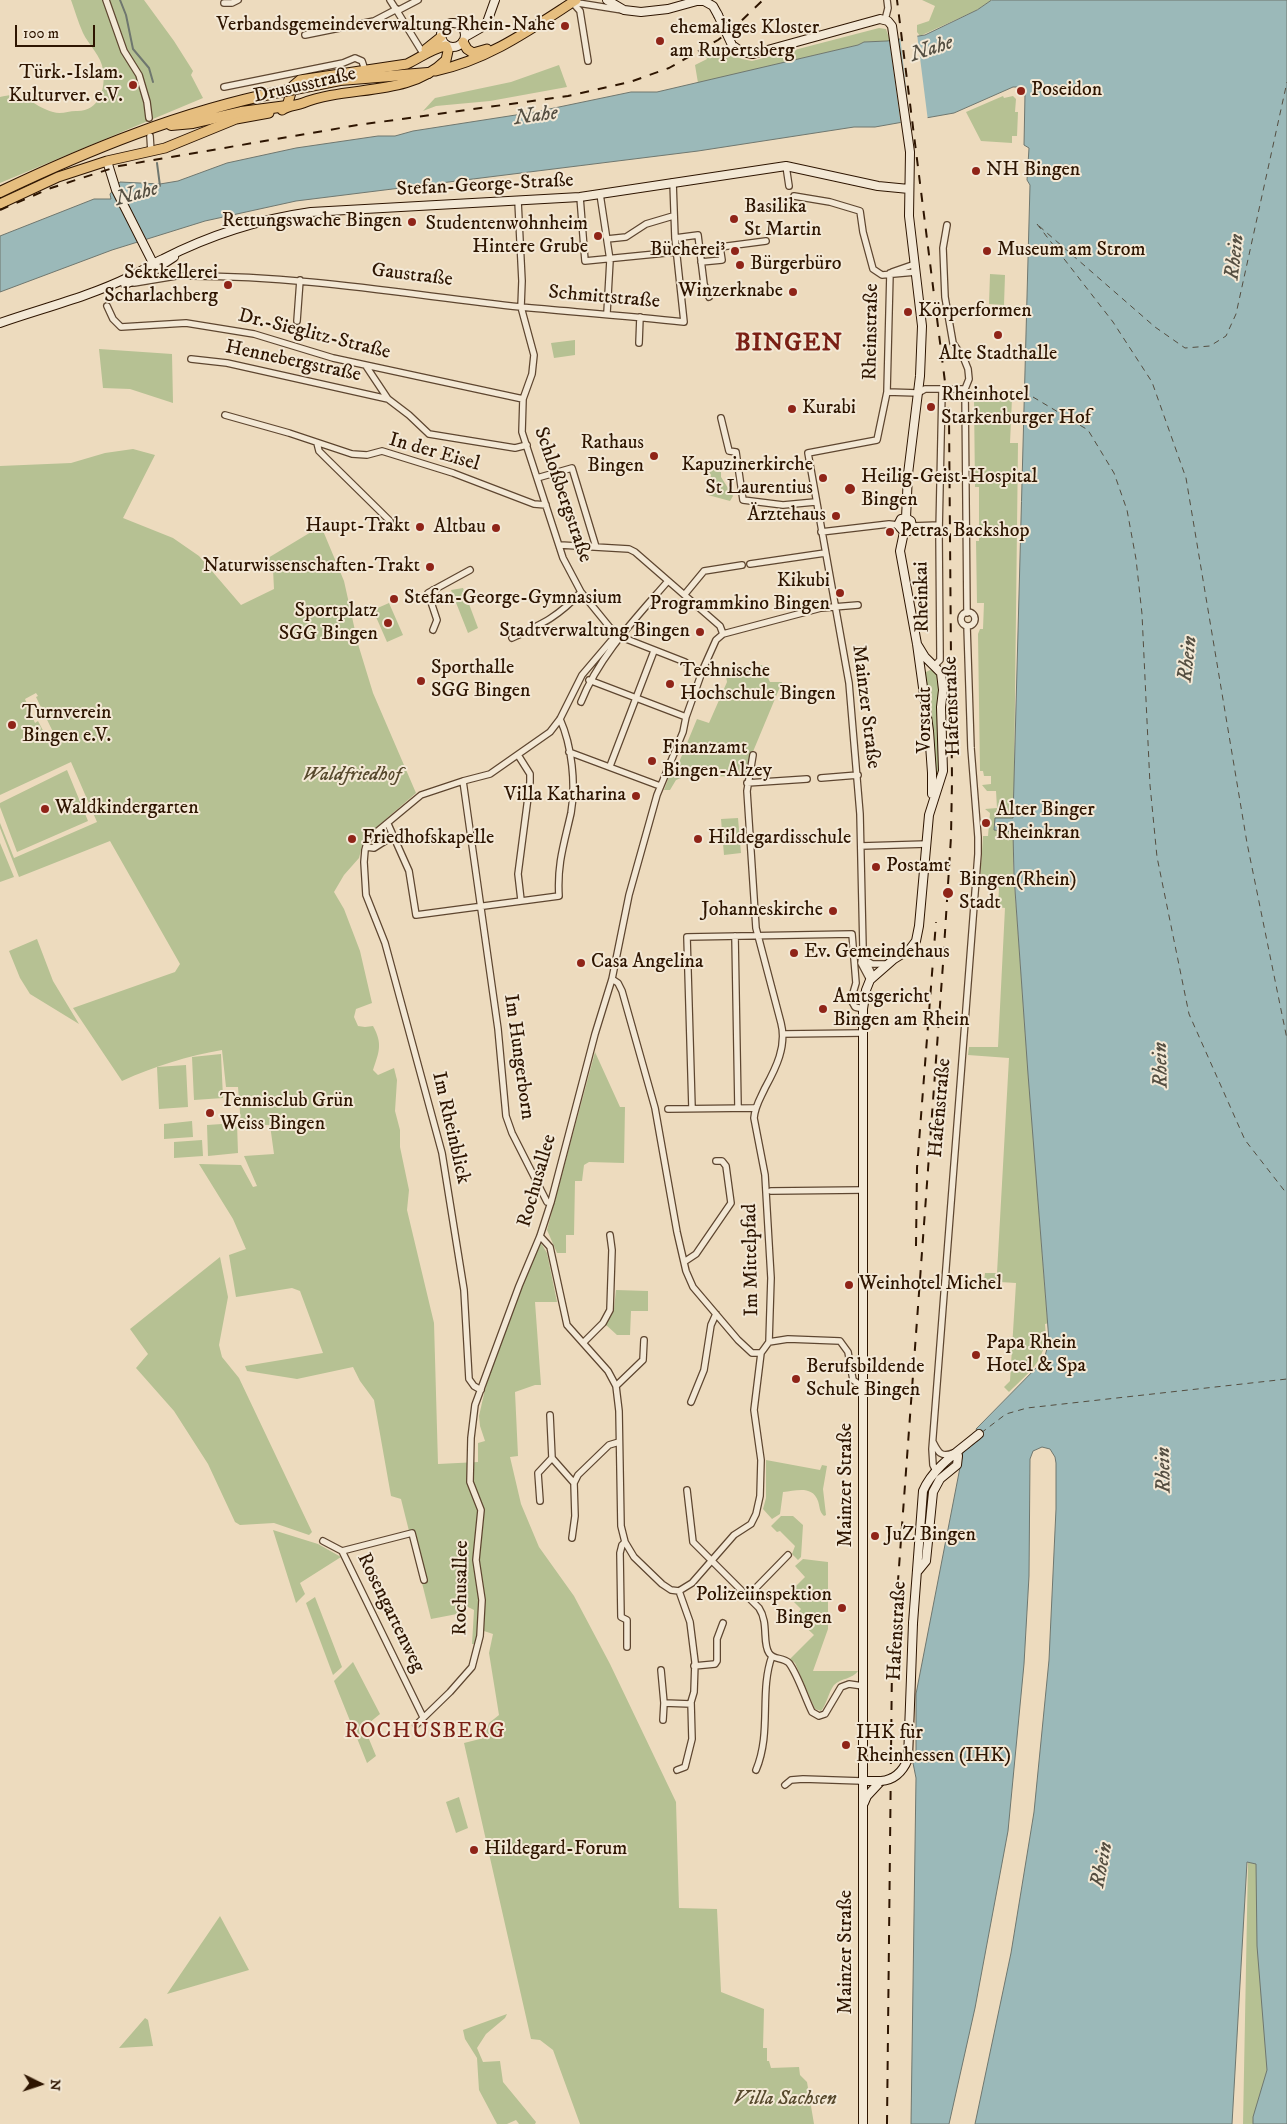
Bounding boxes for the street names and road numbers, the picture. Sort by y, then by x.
street label: Drususstraße [251,63,359,109]
street label: Stefan-George-Straße [396,169,574,203]
street label: Gaustraße [370,259,454,293]
street label: Schmittstraße [547,281,661,315]
street label: Rheinstraße [859,283,885,381]
street label: Dr.-Sieglitz-Straße [235,304,393,366]
street label: Hennebergstraße [223,336,363,388]
street label: Schloßbergstraße [528,424,596,566]
street label: In der Eisel [386,429,482,477]
street label: Rheinkai [910,561,936,633]
street label: Mainzer Straße [846,644,884,770]
street label: Hafenstraße [939,656,967,756]
street label: Vorstadt [914,687,938,753]
street label: Im Hungerborn [497,993,539,1121]
street label: Hafenstraße [925,1057,957,1159]
street label: Im Rheinblick [425,1070,475,1186]
street label: Rochusallee [513,1132,563,1230]
street label: Im Mittelpfad [739,1203,765,1317]
street label: Mainzer Straße [835,1423,859,1547]
street label: Rochusallee [449,1540,475,1636]
street label: Rosengartenweg [351,1549,429,1677]
street label: Hafenstraße [883,1581,913,1681]
street label: Mainzer Straße [835,1890,859,2014]

